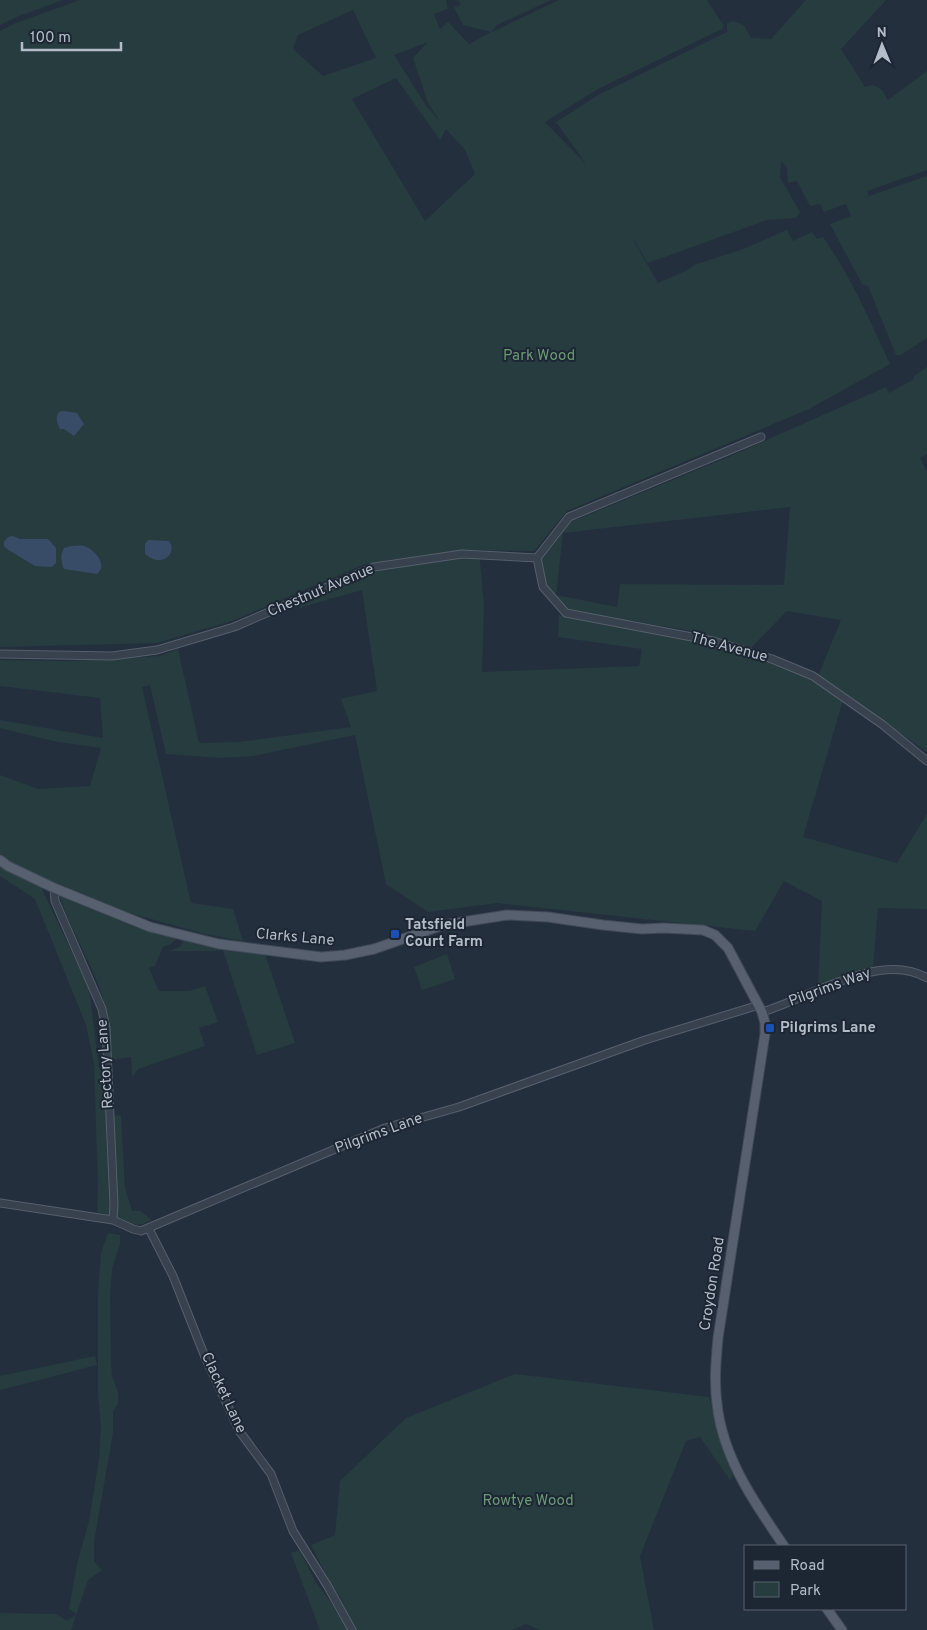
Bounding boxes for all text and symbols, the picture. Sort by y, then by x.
scale bar [22,20,121,52]
north arrow [857,20,907,70]
text: N [877,25,887,42]
text: 100 m [30,29,71,48]
park label: Park Wood [503,347,575,366]
street label: Chestnut Avenue [265,560,377,622]
street label: The Avenue [689,629,769,667]
place label: Tatsfield Court Farm [405,916,483,952]
street label: Clarks Lane [255,925,335,951]
marker: Tatsfield Court Farm [389,928,401,940]
street label: Pilgrims Way [786,964,874,1012]
street label: Rectory Lane [93,1019,119,1109]
place label: Pilgrims Lane [780,1019,876,1038]
marker: Pilgrims Lane [764,1022,776,1034]
street label: Pilgrims Lane [333,1109,425,1159]
street label: Croydon Road [696,1236,730,1332]
street label: Clacket Lane [196,1350,250,1436]
park label: Rowtye Wood [482,1492,574,1511]
legend [744,1545,907,1610]
text: Road [790,1557,825,1576]
text: Park [790,1582,821,1601]

